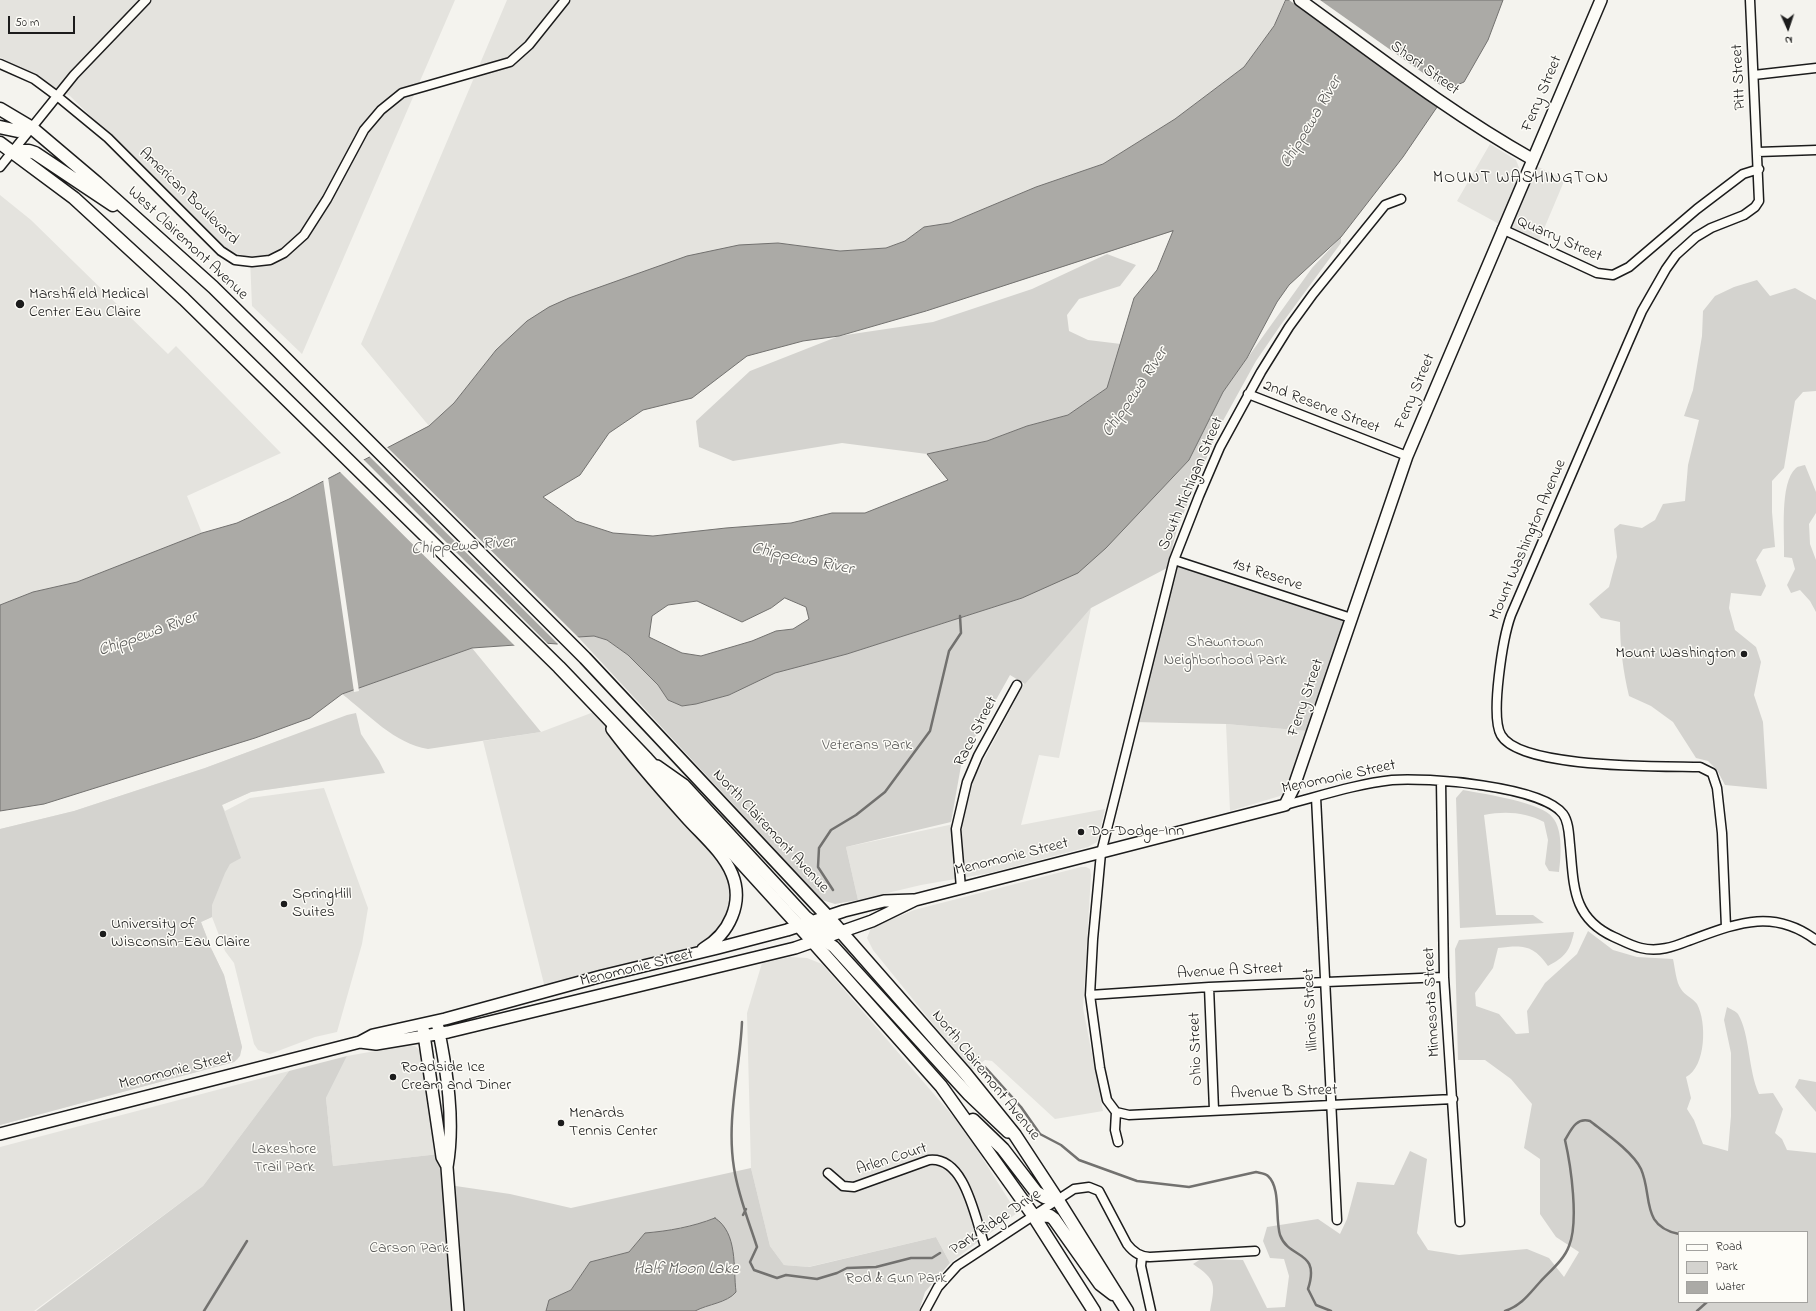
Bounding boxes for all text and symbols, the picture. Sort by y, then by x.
scale bar [10,8,77,34]
north arrow [1768,8,1808,48]
text: 50 m [15,14,39,32]
text: N [1784,32,1793,48]
street label: Short Street [1386,37,1462,101]
street label: Pitt Street [1729,43,1751,111]
street label: Ferry Street [1518,53,1568,135]
water label: Chippewa River [1277,73,1347,173]
street label: American Boulevard [134,144,242,250]
district label: MOUNT WASHINGTON [1433,169,1609,189]
street label: West Clairemont Avenue [123,183,251,305]
street label: Quarry Street [1513,213,1605,267]
place label: Marshfield Medical Center Eau Claire [29,285,148,323]
marker: Marshfield Medical Center Eau Claire [14,298,26,310]
water label: Chippewa River [1099,344,1173,442]
street label: Ferry Street [1391,351,1441,433]
street label: 2nd Reserve Street [1260,377,1382,439]
street label: South Michigan Street [1155,414,1229,554]
street label: Mount Washington Avenue [1486,457,1572,623]
water label: Chippewa River [411,533,515,561]
water label: Chippewa River [749,539,855,581]
street label: 1st Reserve [1229,556,1305,596]
water label: Chippewa River [96,608,200,662]
park label: Shawntown Neighborhood Park [1164,633,1286,671]
place label: Mount Washington [1615,644,1736,664]
marker: Mount Washington [1739,649,1749,659]
street label: Ferry Street [1285,657,1329,739]
street label: Race Street [951,694,1003,770]
park label: Veterans Park [822,736,912,756]
street label: Menomonie Street [1280,757,1398,799]
street label: North Clairemont Avenue [708,766,832,898]
place label: Do-Dodge-Inn [1089,822,1184,842]
marker: Do-Dodge-Inn [1076,827,1086,837]
street label: Menomonie Street [953,835,1071,881]
place label: SpringHill Suites [292,885,351,923]
marker: SpringHill Suites [279,899,289,909]
place label: University of Wisconsin-Eau Claire [111,915,250,953]
marker: University of Wisconsin-Eau Claire [98,929,108,939]
street label: Menomonie Street [578,946,696,992]
street label: Minnesota Street [1421,946,1445,1058]
street label: Avenue A Street [1177,960,1283,984]
street label: Illinois Street [1300,968,1324,1052]
street label: North Clairemont Avenue [927,1007,1043,1145]
street label: Ohio Street [1186,1012,1208,1086]
street label: Menomonie Street [117,1049,235,1095]
place label: Roadside Ice Cream and Diner [401,1058,511,1096]
marker: Roadside Ice Cream and Diner [388,1072,398,1082]
street label: Avenue B Street [1230,1082,1338,1104]
place label: Menards Tennis Center [569,1104,657,1142]
marker: Menards Tennis Center [556,1118,566,1128]
park label: Lakeshore Trail Park [252,1140,316,1178]
street label: Arlen Court [854,1140,930,1180]
street label: Park Ridge Drive [947,1186,1045,1260]
legend [1678,1231,1808,1303]
text: Road [1716,1238,1742,1256]
park label: Carson Park [369,1239,449,1259]
text: Park [1716,1258,1738,1276]
water label: Half Moon Lake [633,1260,739,1280]
park label: Rod & Gun Park [845,1269,947,1289]
text: Water [1716,1278,1745,1296]

